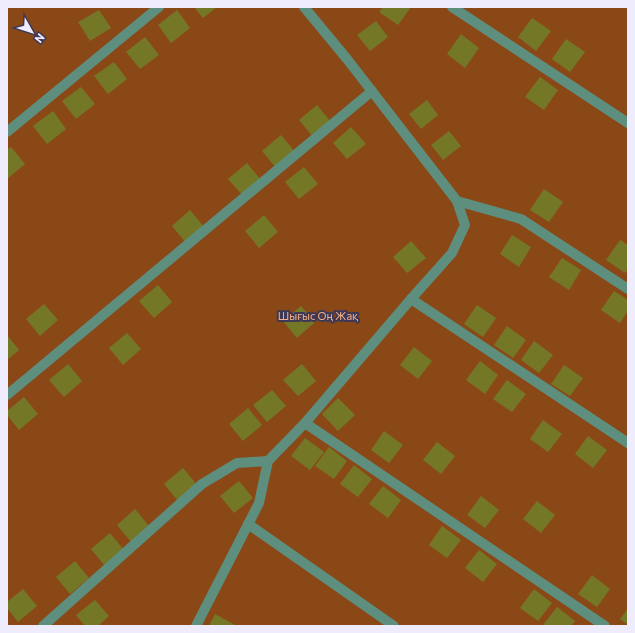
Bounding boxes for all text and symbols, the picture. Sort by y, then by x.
north arrow [12,12,52,52]
text: N [33,31,48,46]
park label: Шығыс Оң Жақ [278,309,358,322]

